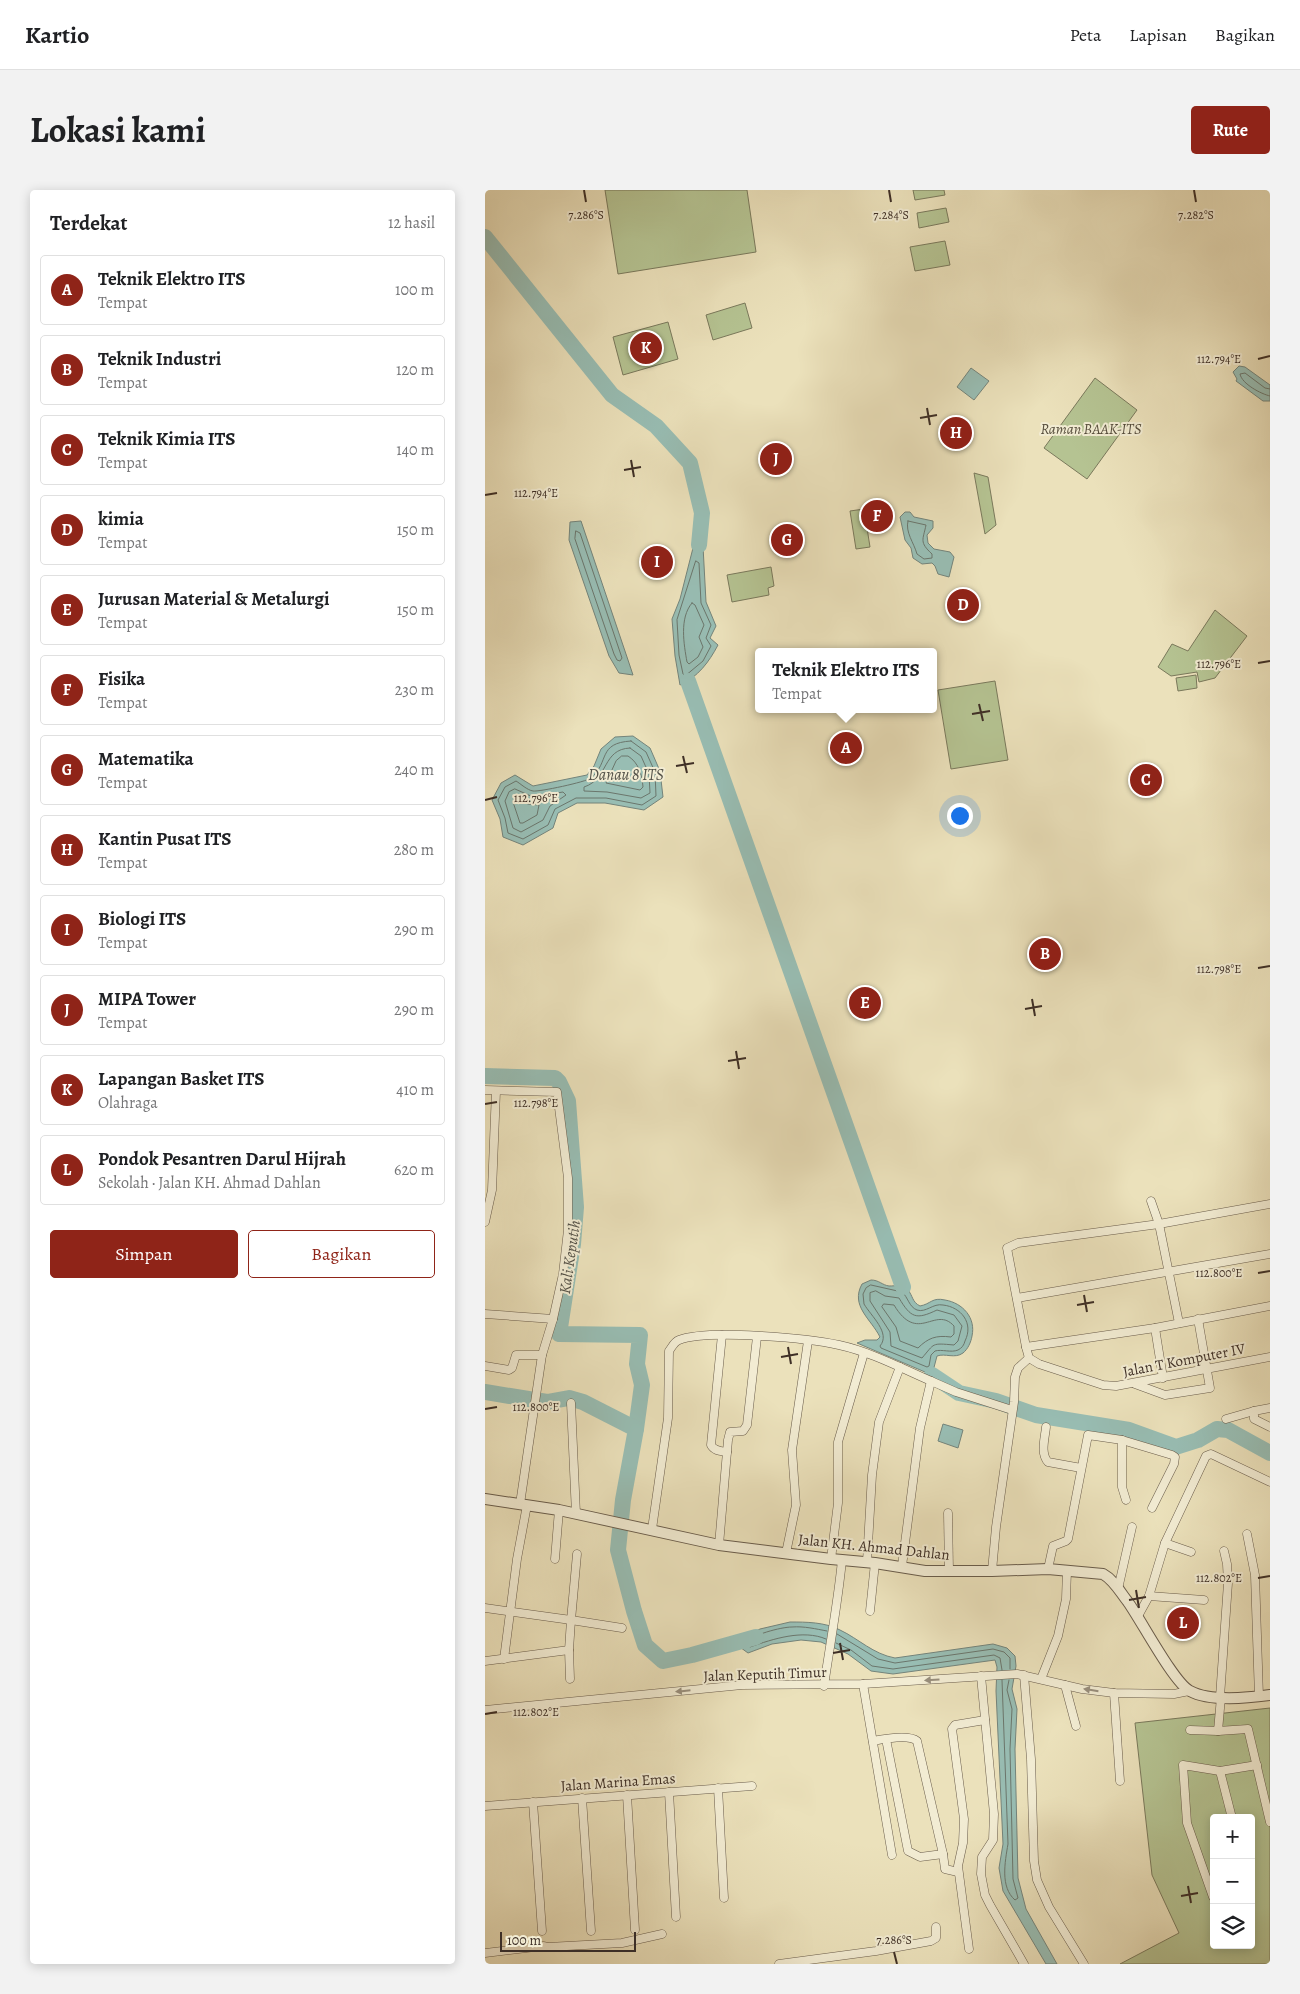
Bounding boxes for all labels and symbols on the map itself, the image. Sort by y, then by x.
text: 7.286°S [568,207,604,223]
text: 7.284°S [873,207,909,223]
text: 7.282°S [1178,207,1214,223]
pin: K [630,329,662,367]
text: 112.794°E [1197,351,1241,367]
pin: H [940,414,972,452]
park label: Raman BAAK-ITS [1040,419,1142,439]
pin: J [760,440,792,478]
text: 112.794°E [514,485,558,501]
pin: F [861,497,893,535]
pin: G [771,521,803,559]
pin: I [641,543,673,581]
pin: D [947,586,979,624]
text: 112.796°E [1197,656,1241,672]
pin: A [830,729,862,767]
pin: C [1130,761,1162,799]
water label: Danau 8 ITS [588,764,664,786]
text: 112.796°E [514,790,558,806]
your location [947,803,973,829]
pin: B [1029,935,1061,973]
text: 112.798°E [1197,961,1241,977]
pin: E [849,984,881,1022]
text: 112.798°E [514,1095,558,1111]
water label: Kali Keputih [554,1219,586,1295]
text: 112.800°E [1196,1265,1242,1281]
street label: Jalan T Komputer IV [1121,1338,1248,1382]
text: 112.800°E [513,1399,559,1415]
street label: Jalan KH. Ahmad Dahlan [797,1529,951,1565]
text: 112.802°E [1196,1570,1242,1586]
pin: L [1167,1604,1199,1642]
street label: Jalan Keputih Timur [703,1662,827,1686]
one-way arrow [924,1676,940,1684]
one-way arrow [1082,1686,1098,1694]
one-way arrow [674,1687,690,1695]
text: 112.802°E [513,1704,559,1720]
street label: Jalan Marina Emas [560,1768,676,1796]
scale bar [500,1929,636,1952]
text: 7.286°S [876,1932,912,1948]

